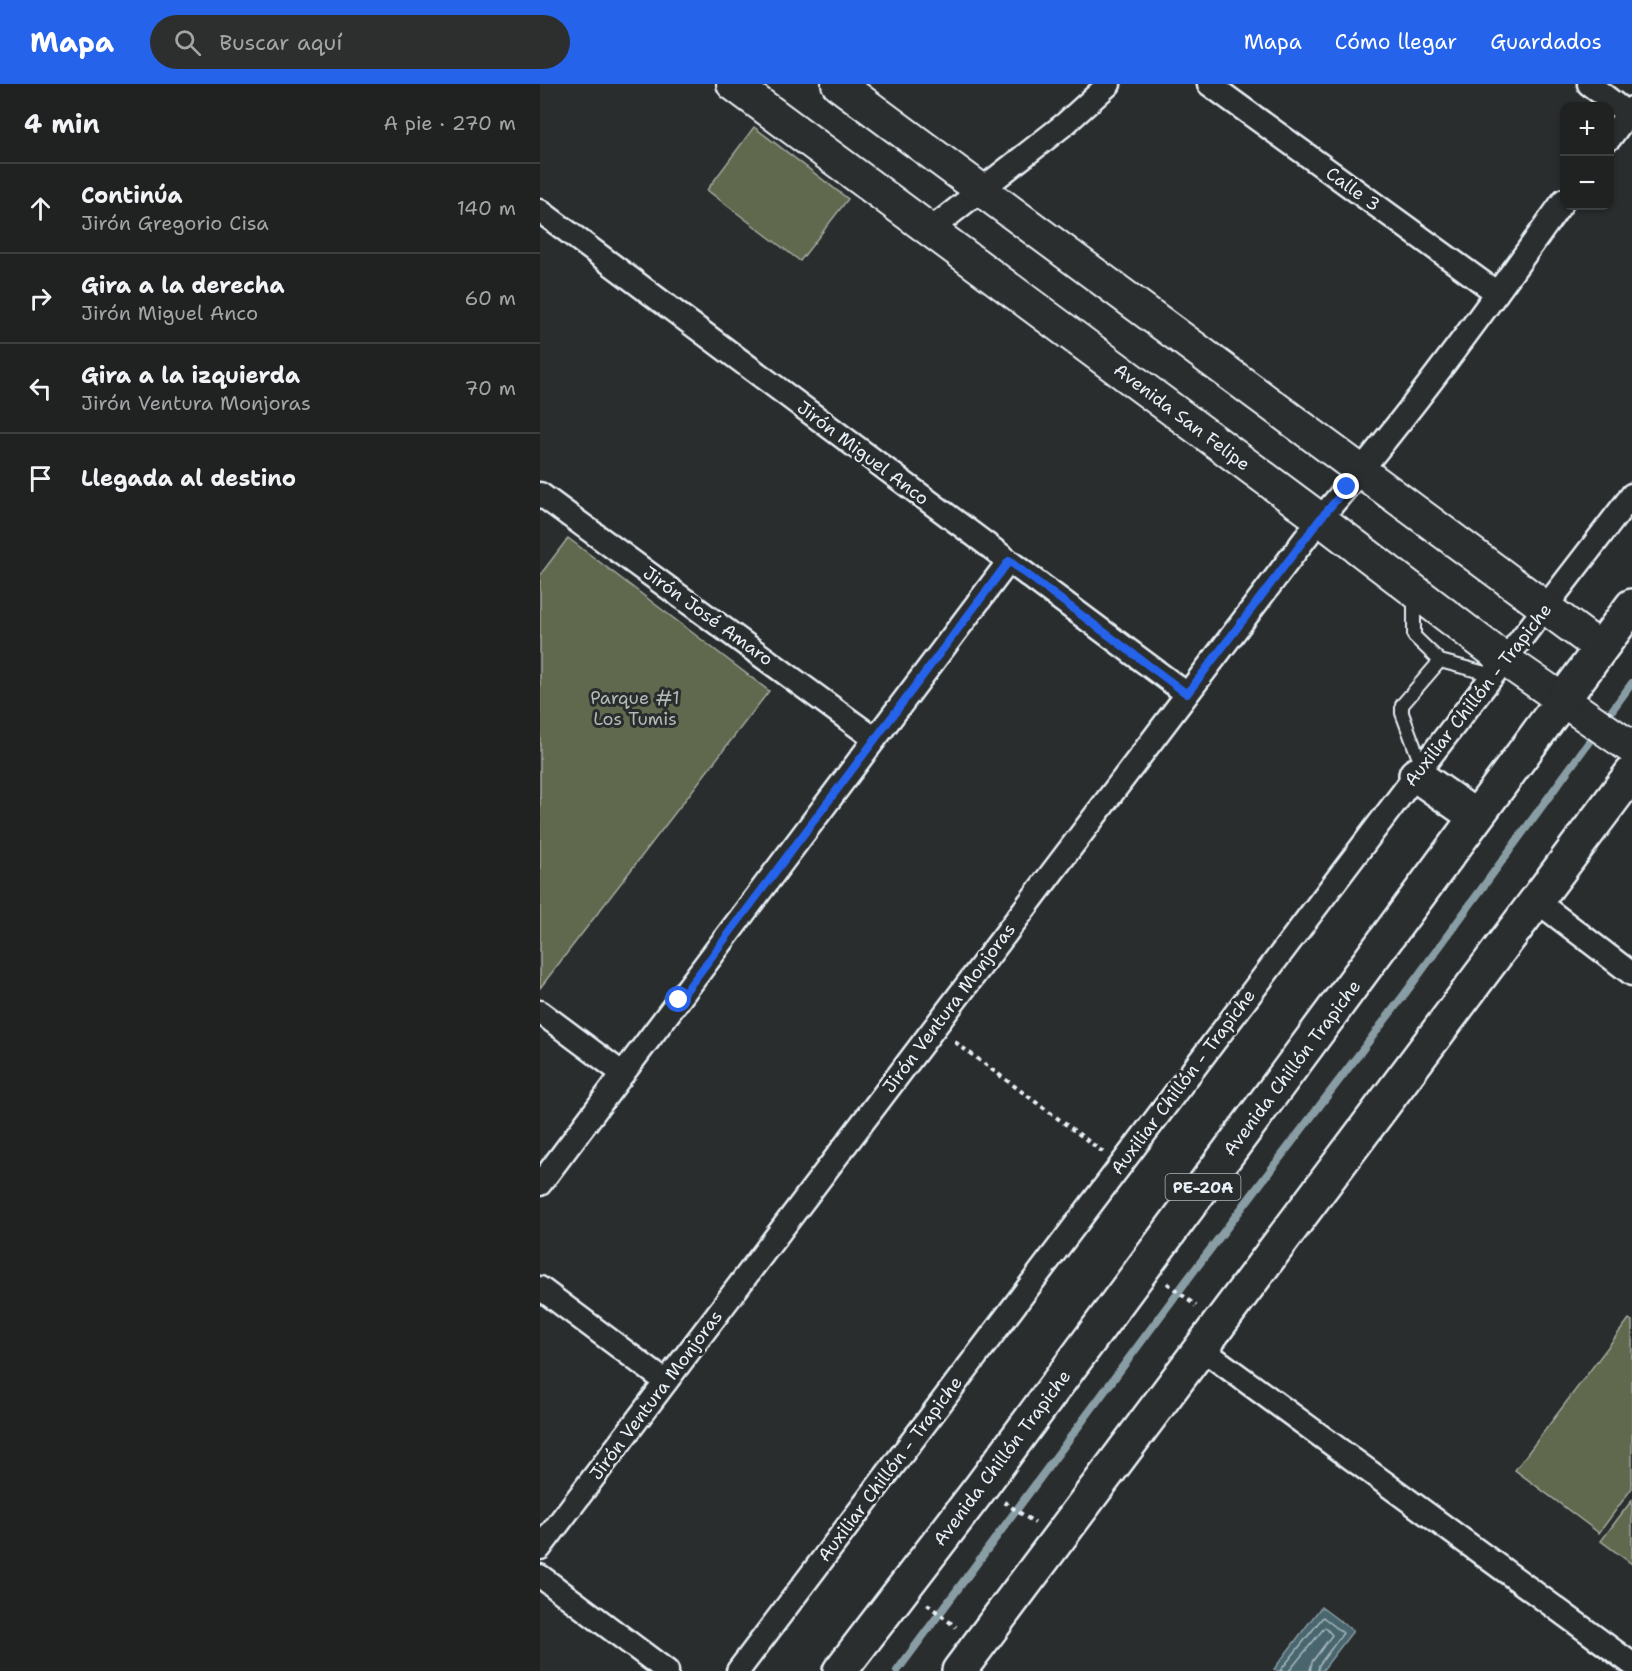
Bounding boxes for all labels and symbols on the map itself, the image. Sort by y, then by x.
street label: Calle 3 [1321,161,1385,217]
street label: Avenida San Felipe [1109,358,1255,476]
street label: Jirón Miguel Anco [792,395,934,511]
route end [1333,473,1359,499]
street label: Jirón José Amaro [638,561,778,671]
street label: Auxiliar Chillón - Trapiche [1399,598,1557,792]
park label: Parque #1 Los Tumis [590,686,680,731]
street label: Jirón Ventura Monjoras [877,918,1021,1098]
street label: Avenida Chillón Trapiche [1218,975,1366,1161]
street label: Auxiliar Chillón - Trapiche [1105,984,1261,1180]
route start [665,986,691,1012]
road number: PE-20A [1166,1174,1240,1200]
street label: Jirón Ventura Monjoras [584,1305,728,1485]
street label: Avenida Chillón Trapiche [928,1365,1076,1551]
street label: Auxiliar Chillón - Trapiche [812,1371,968,1567]

